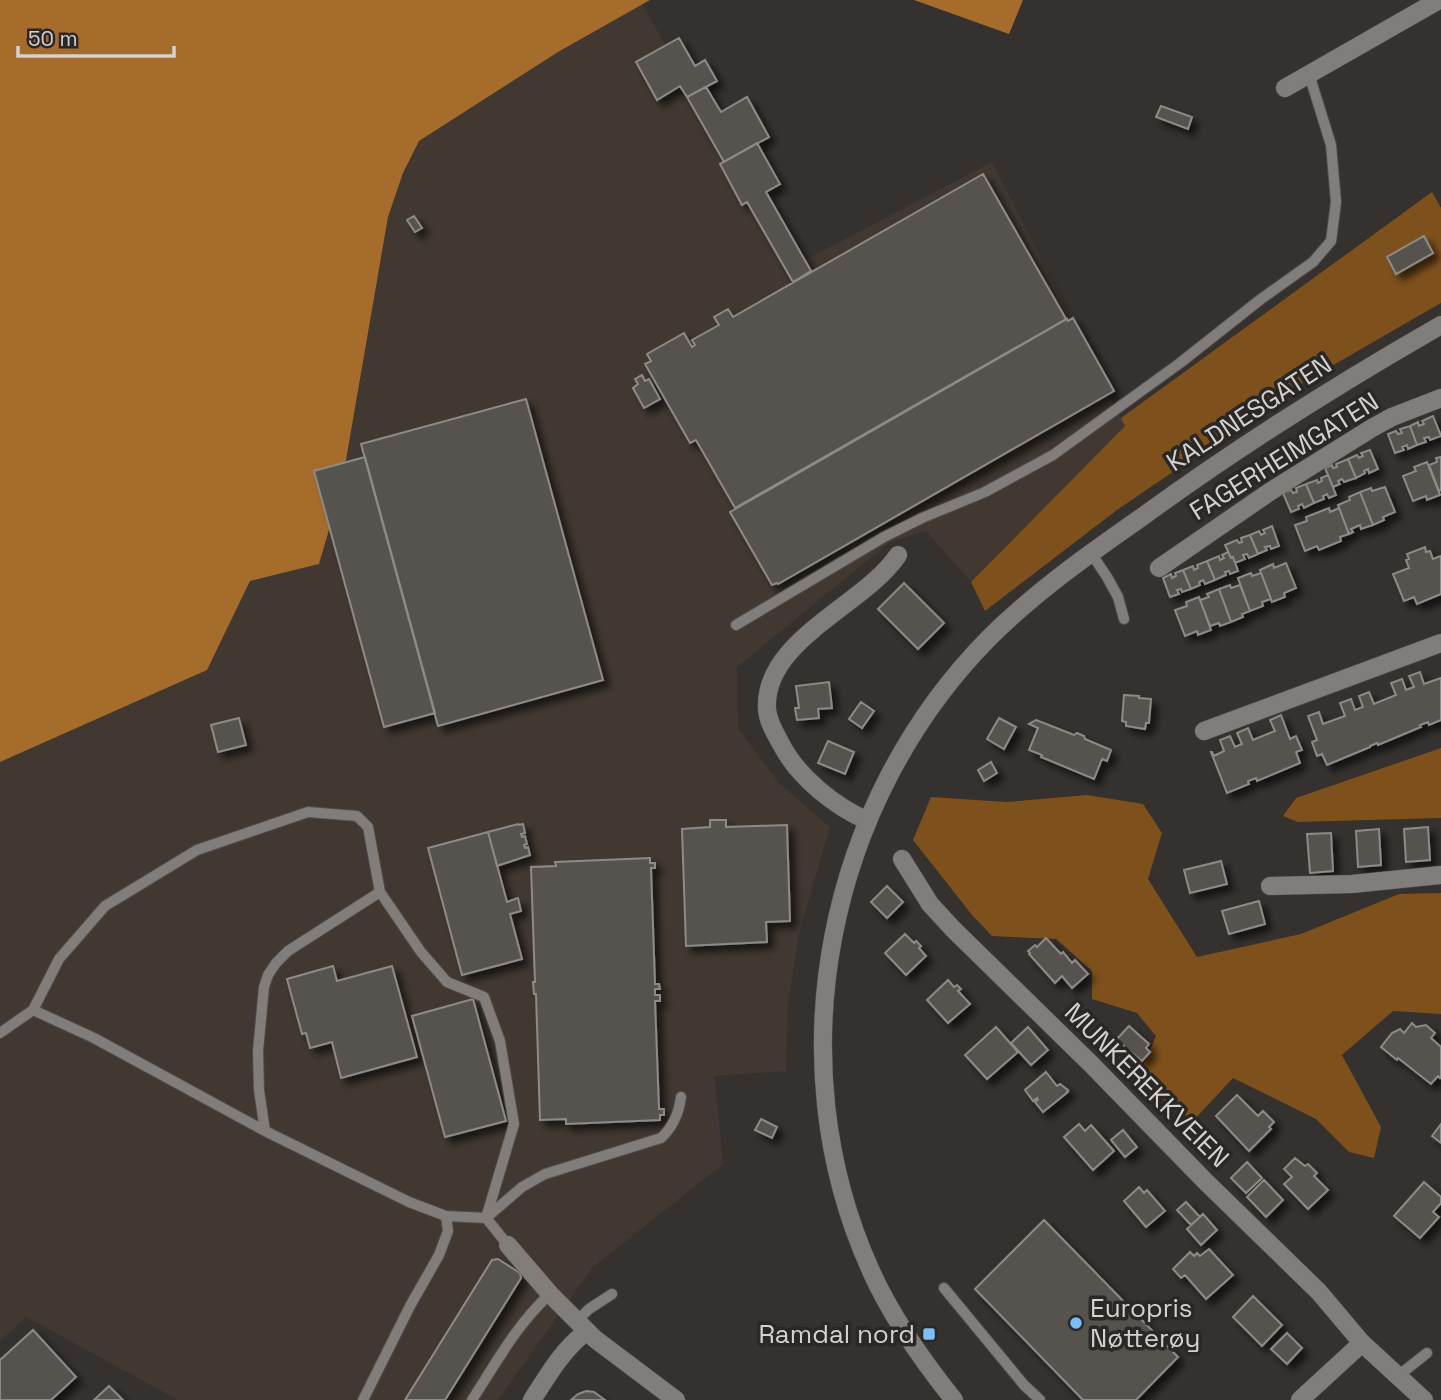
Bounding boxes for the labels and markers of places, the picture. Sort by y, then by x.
place label: Europris Nøtterøy [1090,1291,1200,1355]
marker: Europris Nøtterøy [1068,1315,1084,1331]
place label: Ramdal nord [758,1317,915,1351]
marker: Ramdal nord [921,1326,937,1342]

